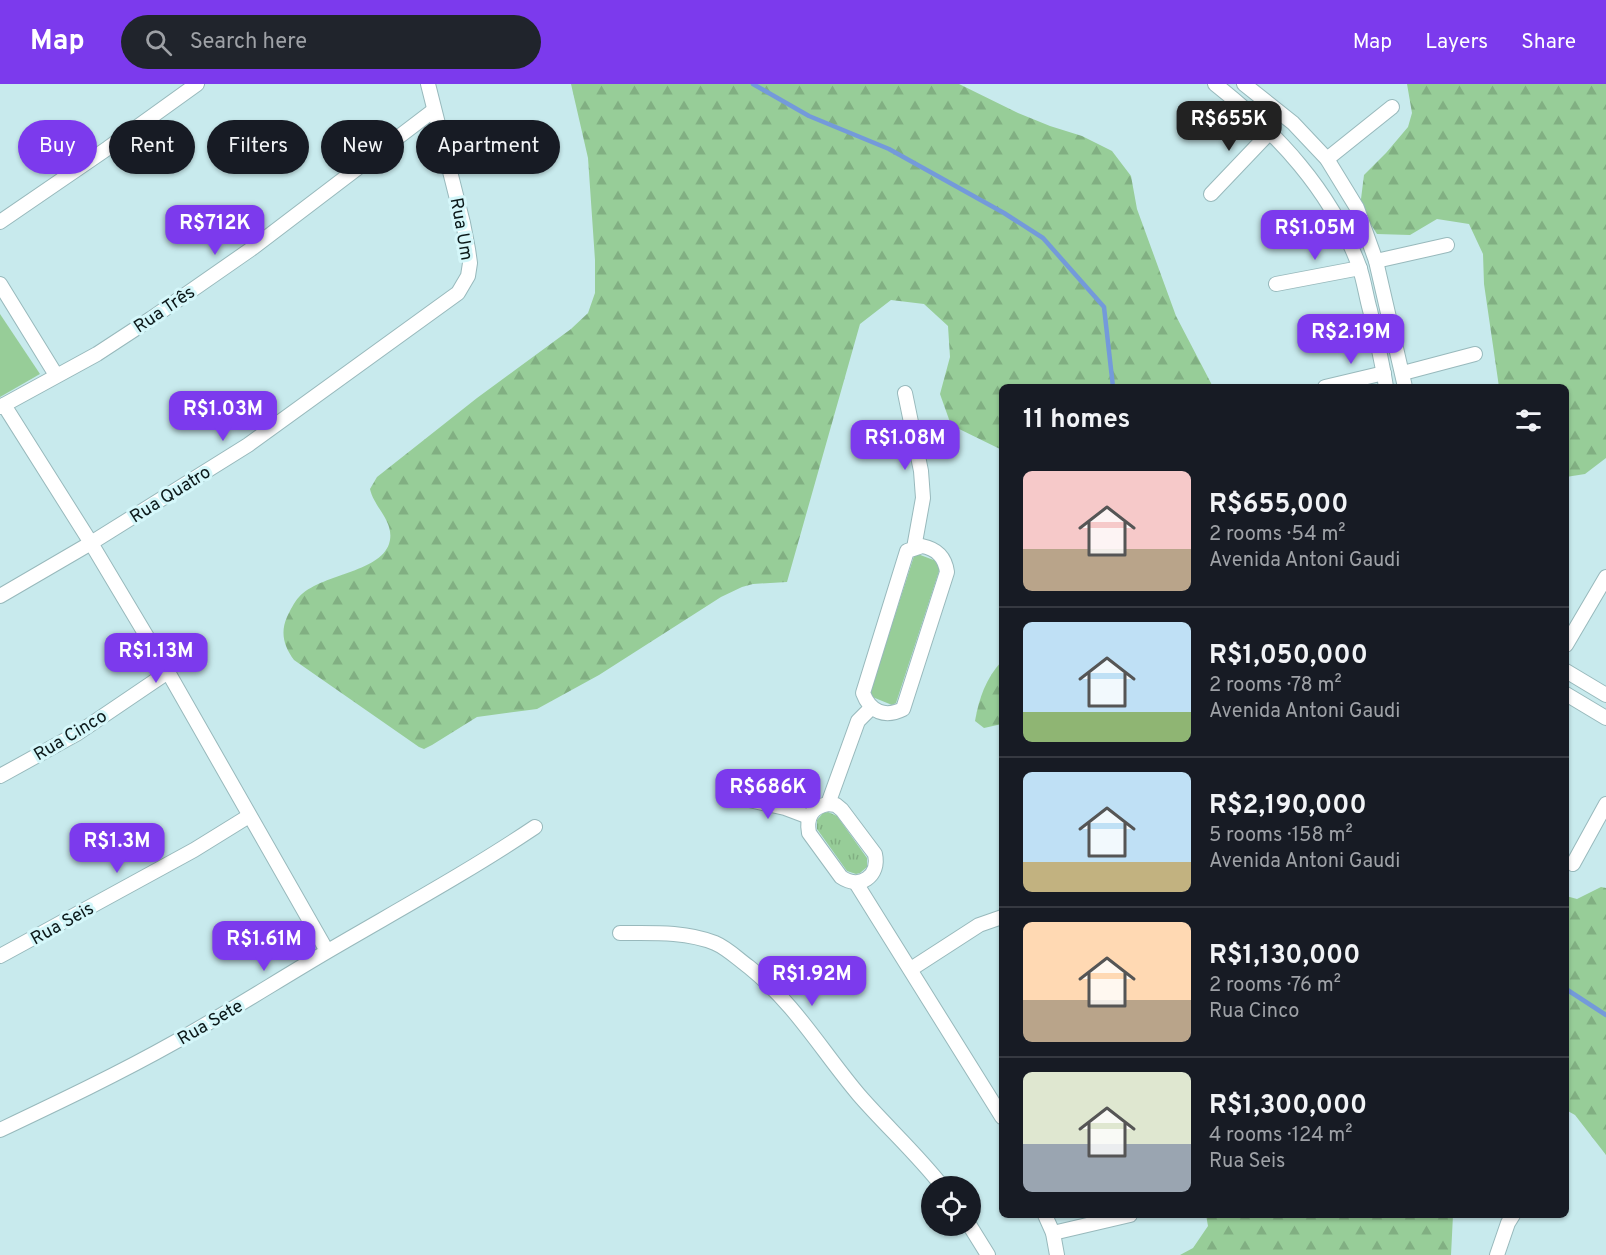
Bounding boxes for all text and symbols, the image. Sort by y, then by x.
search box [121,15,541,69]
text: Map [30,24,85,60]
icon: search [142,26,175,59]
text: Search here [190,29,307,56]
text: Map [1353,29,1392,56]
text: Layers [1425,29,1488,56]
text: Share [1521,29,1576,56]
pin: R$655K [1180,101,1278,152]
text: R$655K [1191,107,1267,133]
chip: Buy [18,120,97,174]
chip: Rent [109,120,195,174]
chip: Filters [207,120,309,174]
chip: New [321,120,404,174]
chip: Apartment [416,120,560,174]
street label: Rua Um [444,196,477,262]
pin: R$712K [166,205,264,256]
pin: R$1.05M [1260,210,1370,261]
text: R$712K [179,211,251,237]
text: R$1.05M [1275,216,1355,242]
street label: Rua Três [130,281,200,339]
pin: R$2.19M [1296,314,1406,365]
text: R$2.19M [1311,320,1391,346]
pin: R$1.03M [168,391,278,442]
text: R$1.03M [183,397,263,423]
text: 11 homes [1023,404,1130,437]
icon: filters [1512,404,1545,437]
pin: R$1.08M [850,420,960,471]
text: R$1.08M [865,426,945,452]
street label: Rua Quatro [126,461,215,529]
text: R$655,000 [1209,489,1348,522]
icon: home [1071,495,1143,567]
text: 2 rooms · 54 m² [1209,522,1346,548]
text: Avenida Antoni Gaudi [1209,548,1400,574]
pin: R$1.13M [101,633,211,684]
text: R$1.13M [119,639,193,665]
text: R$1,050,000 [1209,640,1368,673]
icon: home [1071,646,1143,718]
text: 2 rooms · 78 m² [1209,673,1342,699]
text: Avenida Antoni Gaudi [1209,699,1400,725]
street label: Rua Cinco [30,705,112,767]
pin: R$686K [719,769,817,820]
text: R$686K [729,775,807,801]
text: R$2,190,000 [1209,790,1367,823]
icon: home [1071,796,1143,868]
pin: R$1.3M [68,823,166,874]
text: 5 rooms · 158 m² [1209,823,1353,849]
text: R$1.3M [84,829,150,855]
text: Avenida Antoni Gaudi [1209,849,1400,875]
street label: Rua Seis [27,898,98,951]
pin: R$1.61M [209,921,319,972]
text: R$1.61M [226,927,302,953]
text: R$1,130,000 [1209,940,1360,973]
icon: home [1071,946,1143,1018]
pin: R$1.92M [757,956,867,1007]
text: R$1.92M [772,962,852,988]
text: 2 rooms · 76 m² [1209,973,1341,999]
street label: Rua Sete [174,995,248,1051]
text: Rua Cinco [1209,999,1300,1025]
text: R$1,300,000 [1209,1090,1367,1123]
icon: home [1071,1096,1143,1168]
text: 4 rooms · 124 m² [1209,1123,1352,1149]
text: Rua Seis [1209,1149,1285,1175]
map controls [921,1176,981,1236]
button: locate [921,1176,981,1236]

